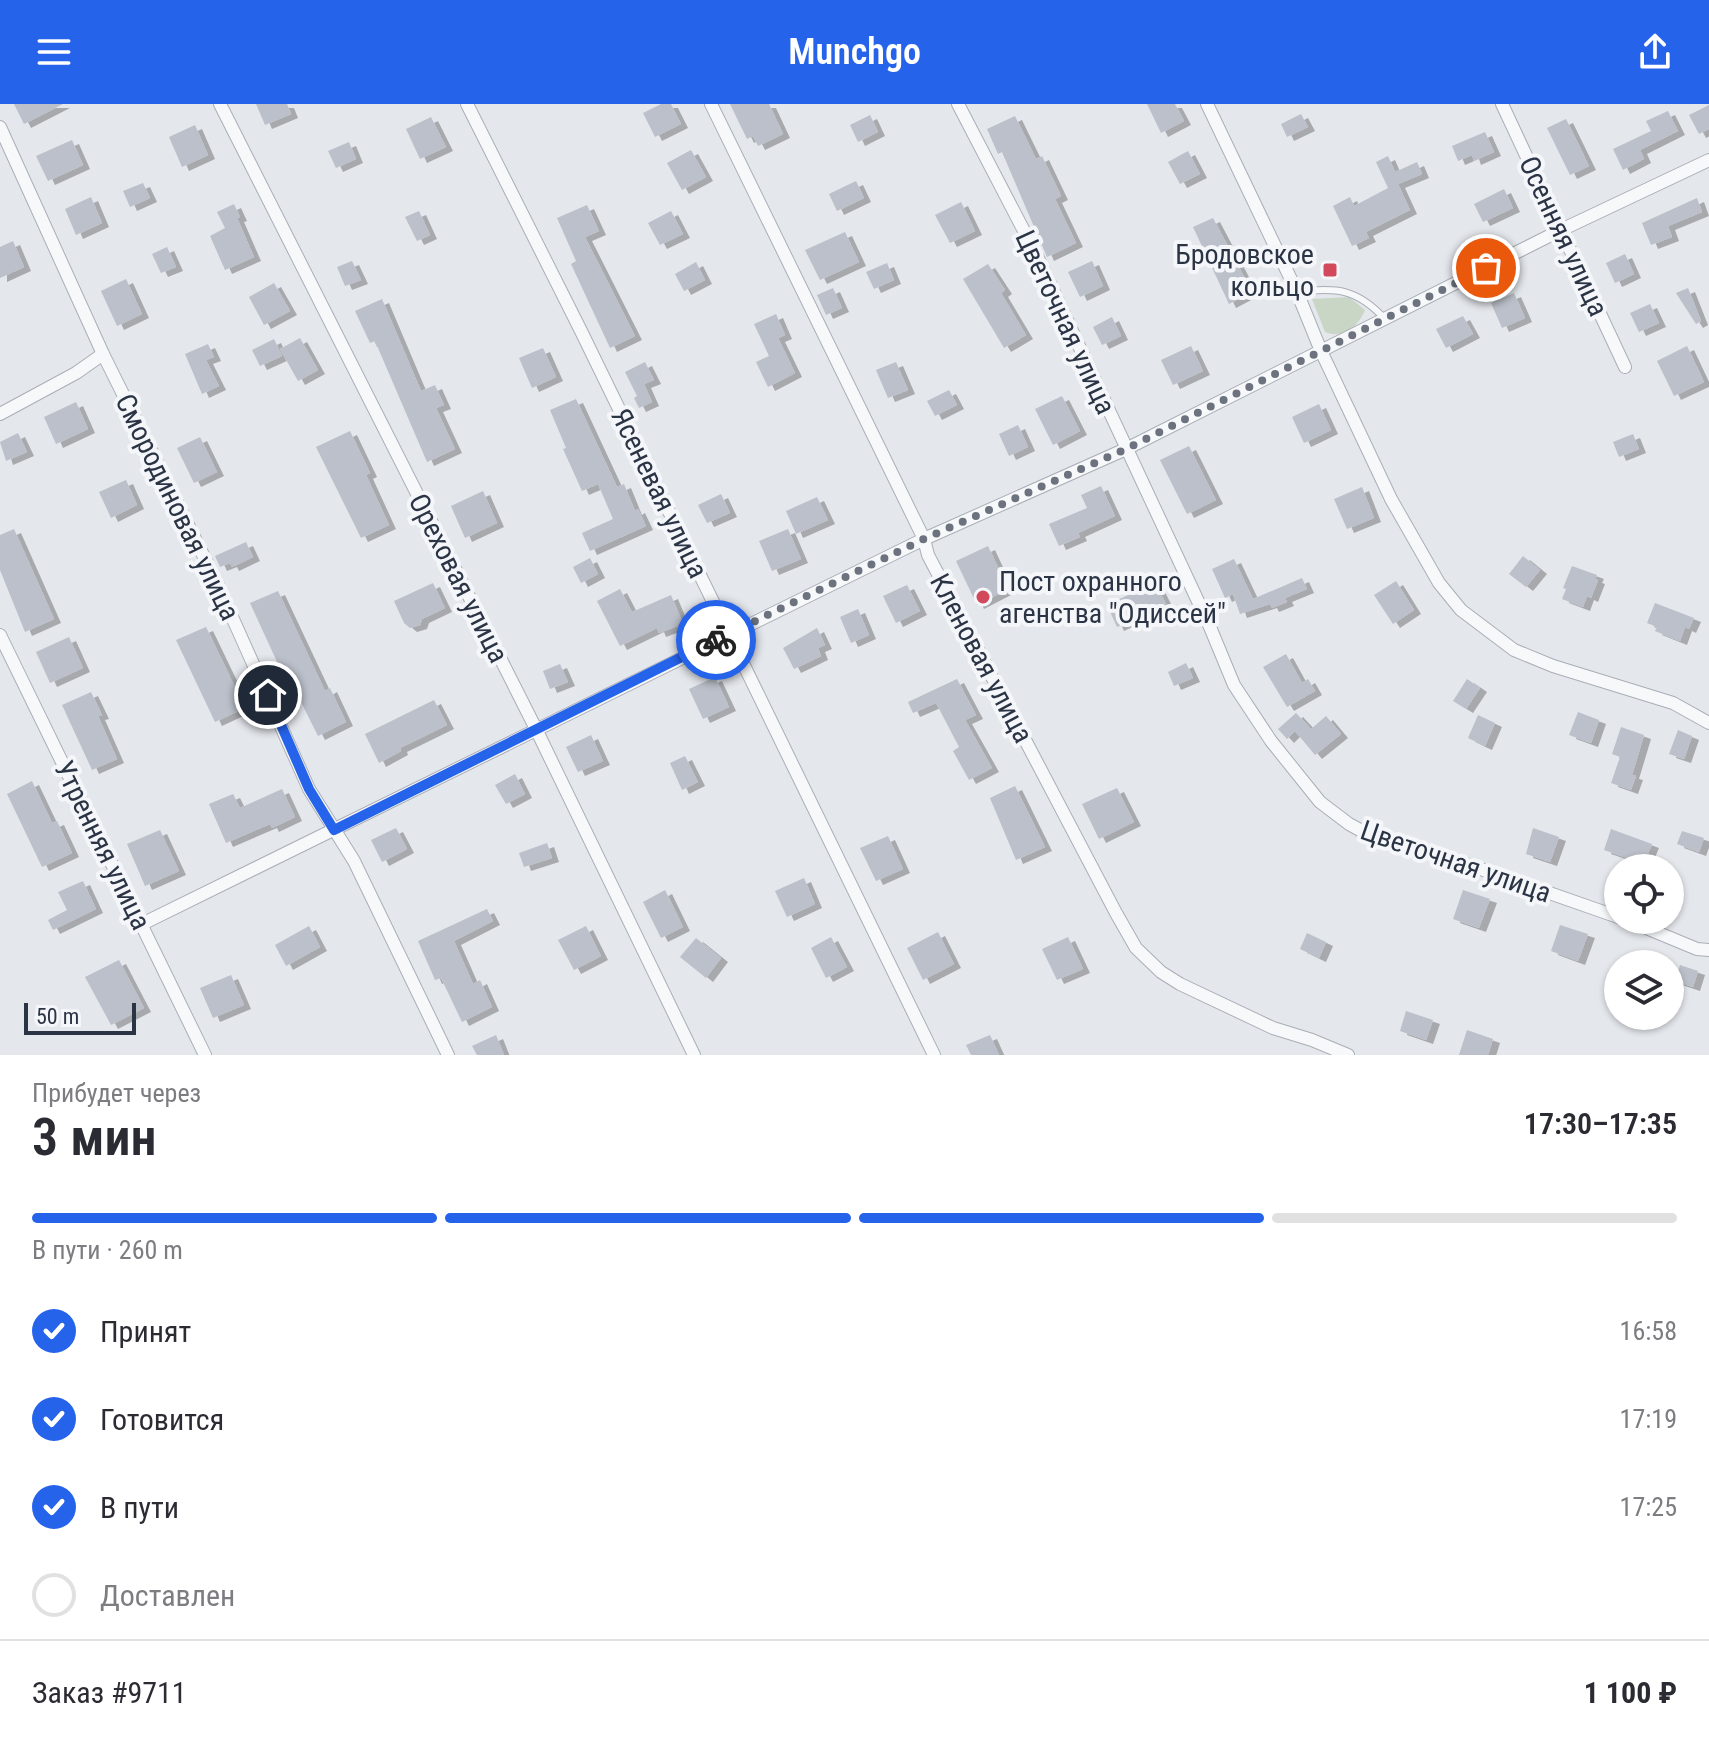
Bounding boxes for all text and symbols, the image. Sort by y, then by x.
icon: menu [32,30,76,74]
icon: share [1633,30,1677,74]
text: Munchgo [788,31,921,73]
street label: Осенняя улица [1512,151,1615,321]
street label: Цветочная улица [1009,225,1123,419]
pin [1452,234,1520,302]
place label: Бродовское кольцо [1175,238,1314,303]
icon: bag [1464,246,1508,290]
marker: Бродовское кольцо [1321,261,1339,279]
street label: Смородиновая улица [108,389,247,626]
street label: Ясеневая улица [604,403,715,583]
street label: Ореховая улица [402,488,515,668]
place label: Пост охранного агенства "Одисcей" [999,565,1226,630]
street label: Кленовая улица [923,568,1040,748]
marker: Пост охранного агенства "Одисcей" [974,588,992,606]
courier [676,600,756,680]
icon: bike [694,618,738,662]
pin [234,661,302,729]
icon: home [246,673,290,717]
street label: Утренняя улица [47,755,158,935]
street label: Цветочная улица [1356,813,1555,909]
map controls [1604,854,1684,1030]
button: locate [1604,854,1684,934]
button: layers [1604,950,1684,1030]
scale bar [24,999,136,1035]
text: 50 m [36,1004,79,1029]
text: Прибудет через [32,1078,201,1108]
text: 17:30–17:35 [1524,1106,1677,1141]
text: 3 мин [32,1107,157,1168]
text: В пути · 260 m [32,1235,183,1265]
icon: check [32,1309,76,1353]
text: Принят [100,1314,191,1349]
text: 16:58 [1620,1316,1677,1346]
icon: check [32,1397,76,1441]
text: Готовится [100,1402,224,1437]
text: 17:19 [1620,1404,1677,1434]
icon: check [32,1485,76,1529]
text: В пути [100,1490,179,1525]
text: 17:25 [1620,1492,1677,1522]
text: Доставлен [100,1578,235,1613]
text: Заказ #9711 [32,1675,187,1710]
text: 1 100 ₽ [1584,1675,1677,1710]

